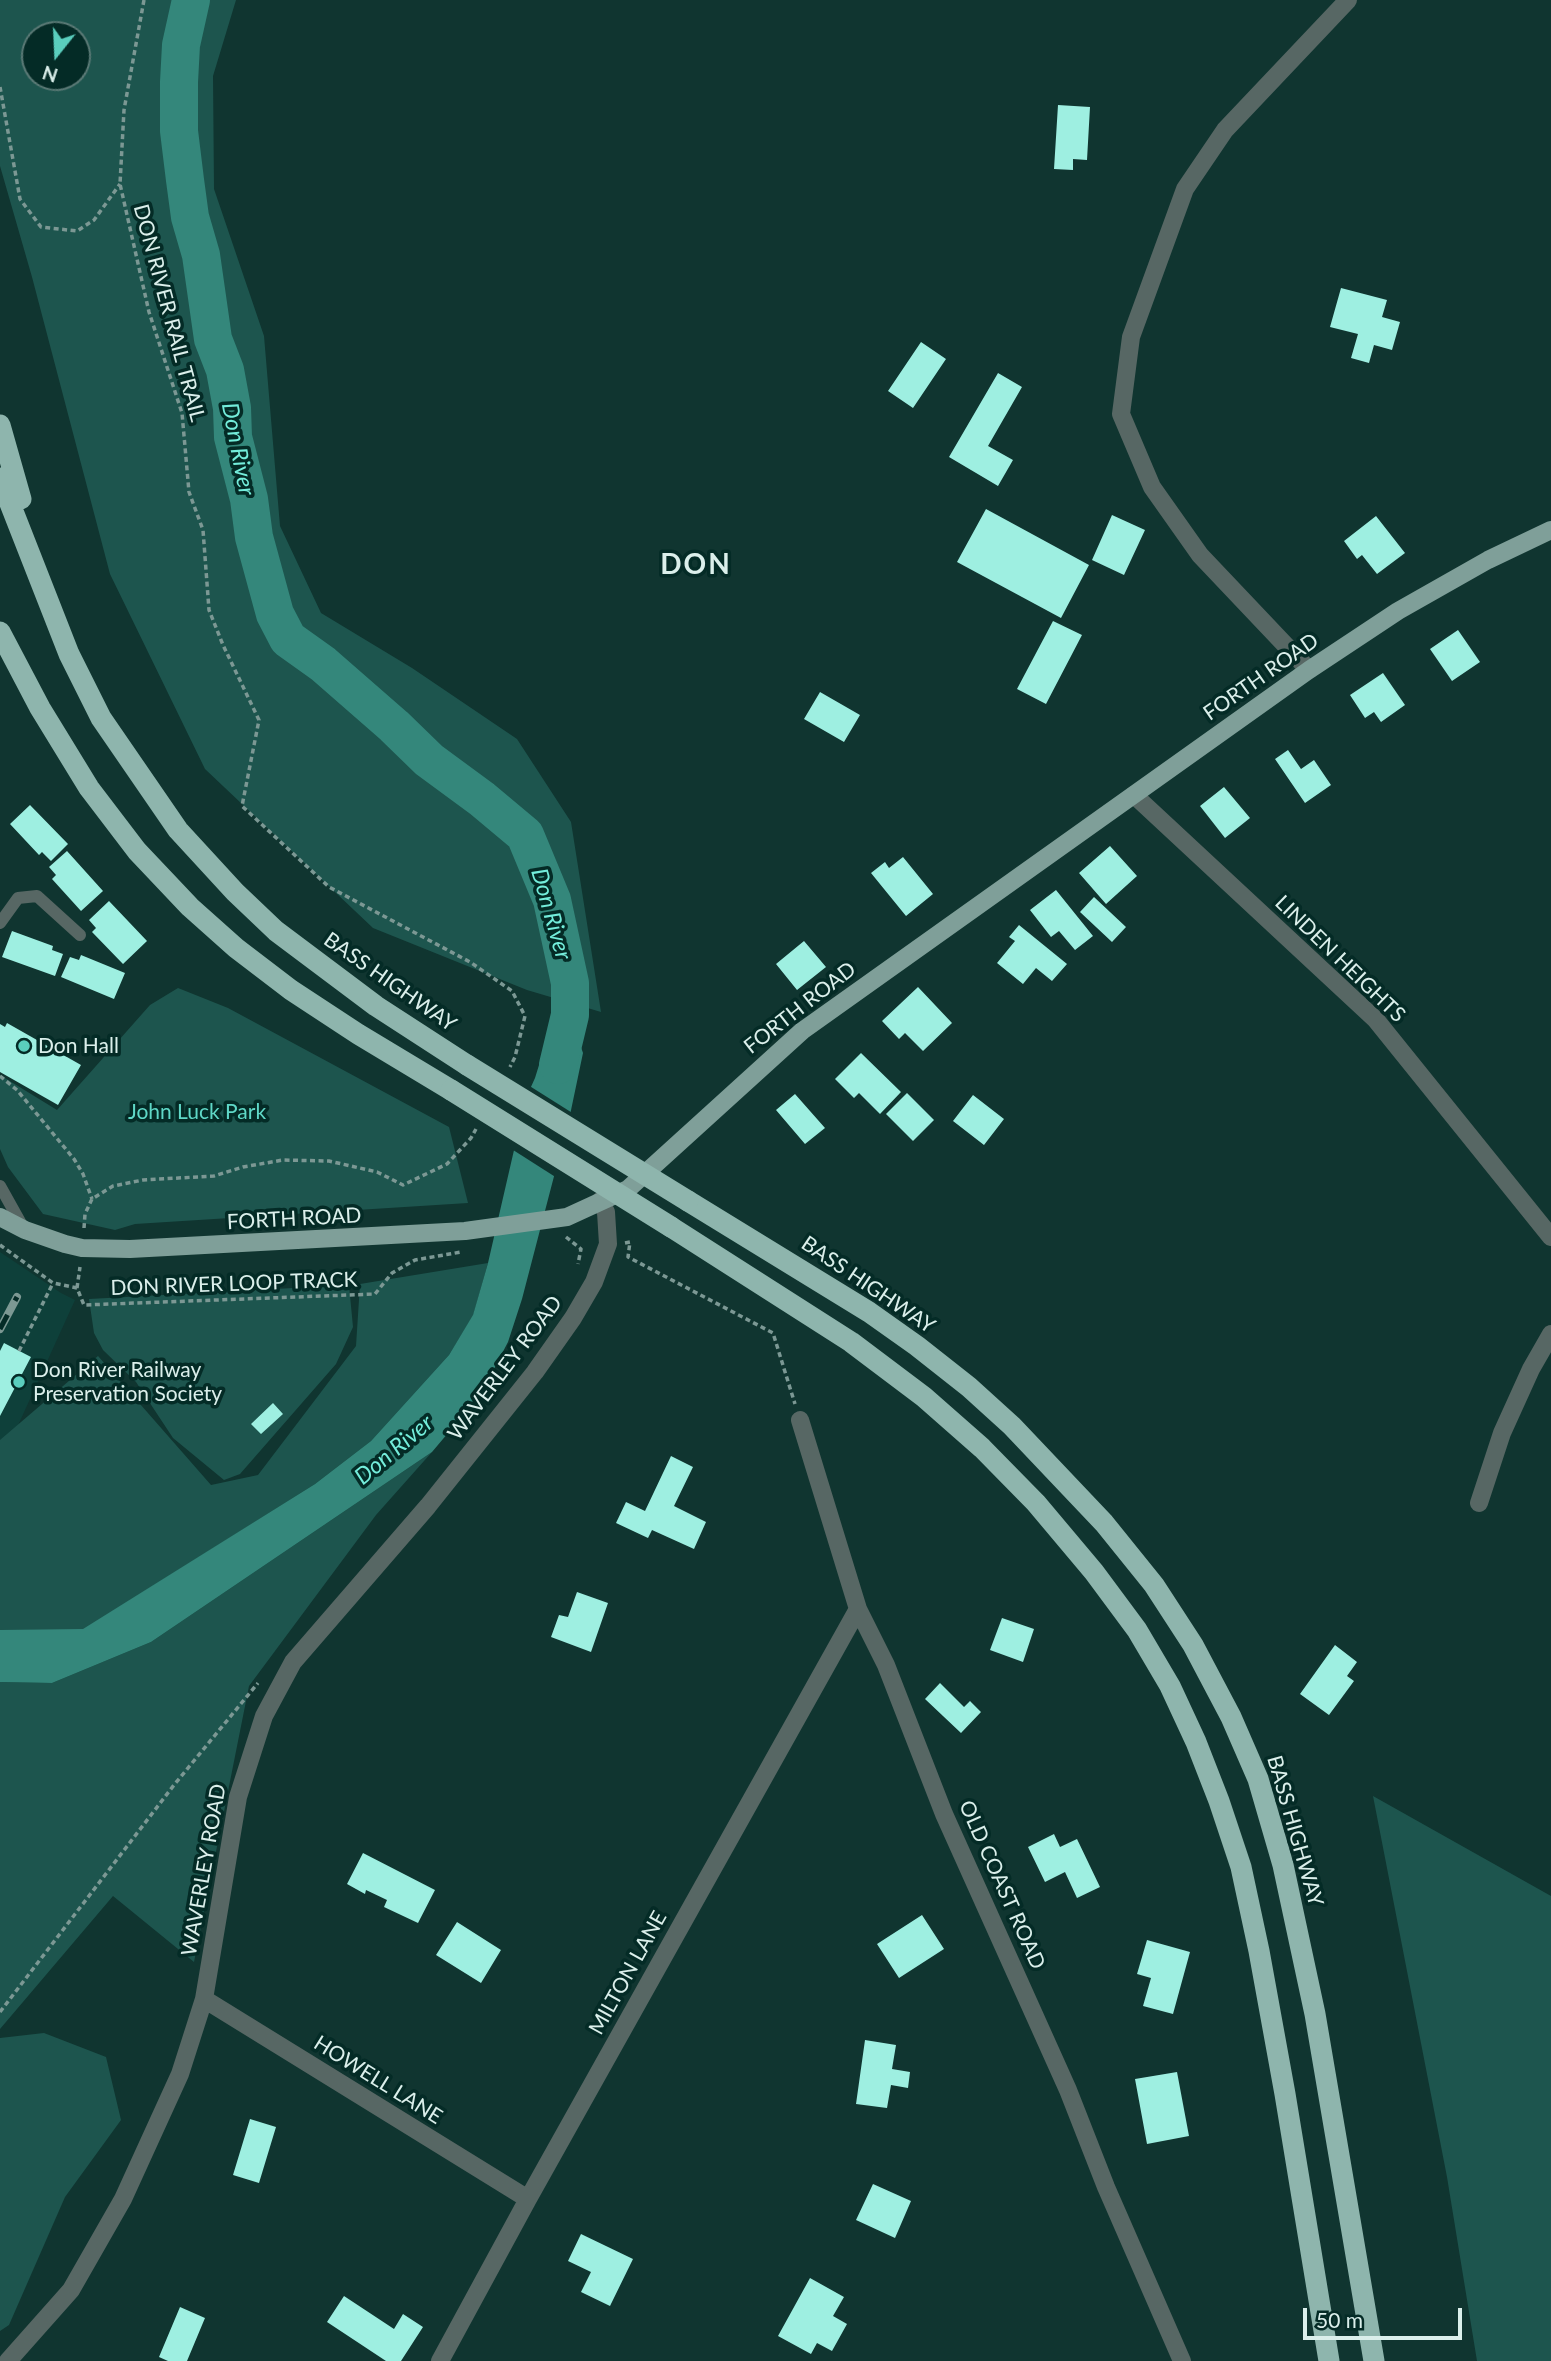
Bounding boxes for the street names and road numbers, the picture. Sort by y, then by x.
street label: DON RIVER RAIL TRAIL [128,202,210,424]
street label: FORTH ROAD [1199,628,1323,726]
street label: LINDEN HEIGHTS [1270,890,1410,1028]
street label: BASS HIGHWAY [319,927,461,1037]
street label: FORTH ROAD [739,957,861,1059]
street label: FORTH ROAD [226,1203,362,1235]
street label: BASS HIGHWAY [796,1231,940,1339]
street label: DON RIVER LOOP TRACK [110,1267,358,1301]
street label: WAVERLEY ROAD [442,1291,568,1445]
street label: BASS HIGHWAY [1261,1753,1329,1909]
street label: WAVERLEY ROAD [176,1782,232,1958]
street label: OLD COAST ROAD [953,1797,1051,1973]
street label: MILTON LANE [584,1907,672,2039]
street label: HOWELL LANE [309,2030,447,2130]

